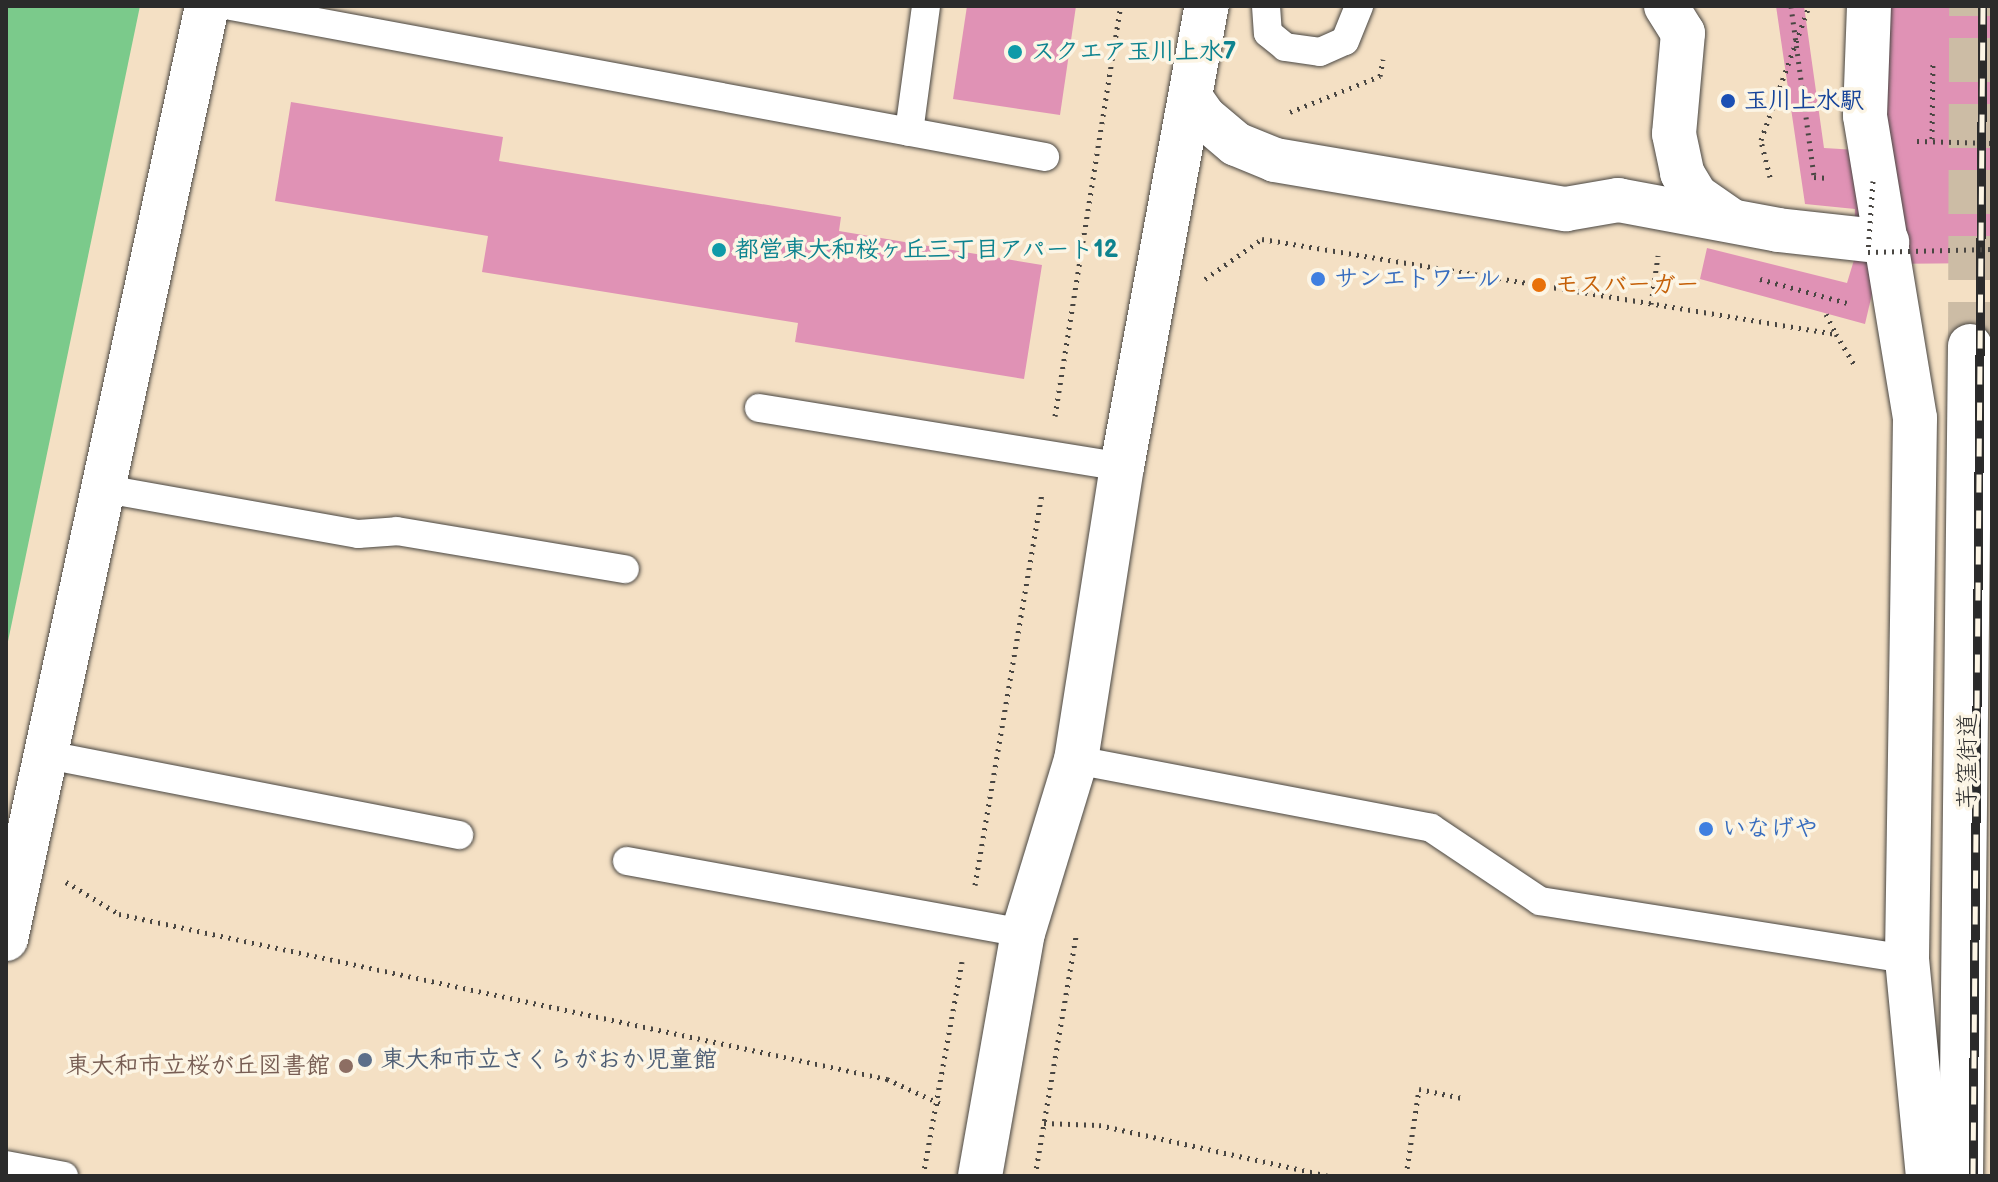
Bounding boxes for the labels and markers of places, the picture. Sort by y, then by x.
place label: スクエア玉川上水7 [1031,38,1236,66]
marker: スクエア玉川上水7 [1006,43,1024,61]
place label: 玉川上水駅 [1744,87,1864,115]
marker: 玉川上水駅 [1719,92,1737,110]
place label: 都営東大和桜ヶ丘三丁目アパート12 [735,236,1119,264]
marker: 都営東大和桜ヶ丘三丁目アパート12 [710,241,728,259]
place label: サンエトワール [1334,265,1502,293]
marker: サンエトワール [1309,270,1327,288]
place label: モスバーガー [1555,271,1699,299]
marker: モスバーガー [1530,276,1548,294]
place label: いなげや [1722,815,1818,843]
marker: いなげや [1697,820,1715,838]
place label: 東大和市立さくらがおか児童館 [381,1046,717,1074]
marker: 東大和市立さくらがおか児童館 [356,1051,374,1069]
place label: 東大和市立桜が丘図書館 [66,1052,330,1080]
marker: 東大和市立桜が丘図書館 [337,1057,355,1075]

